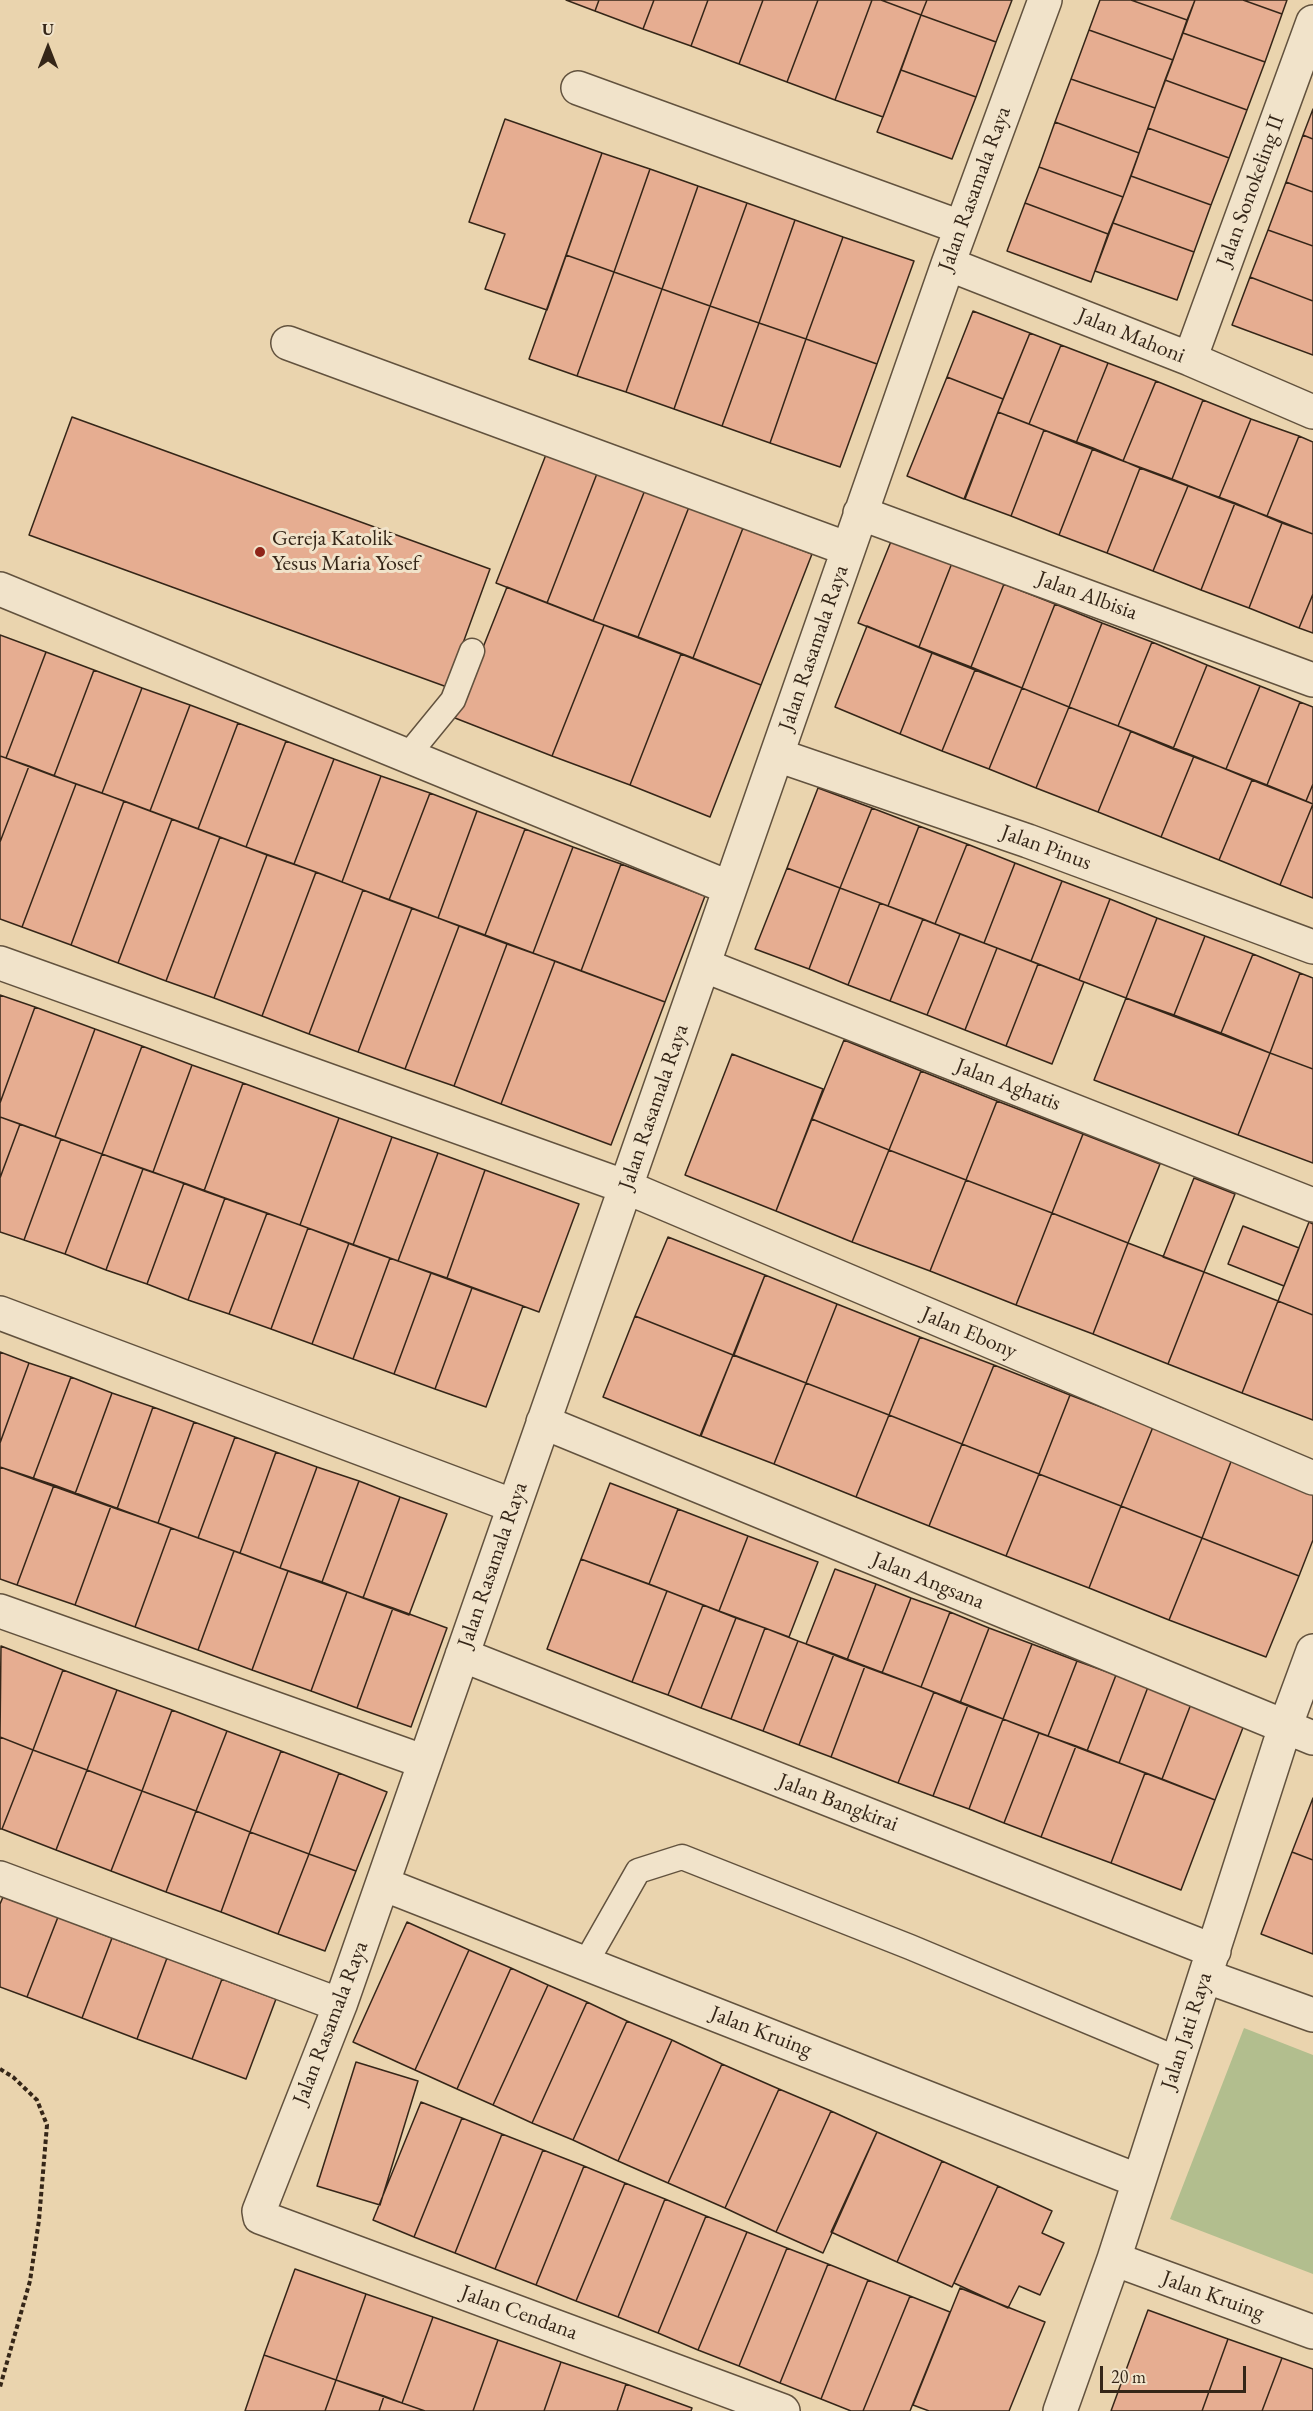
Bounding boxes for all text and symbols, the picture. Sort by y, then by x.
north arrow [18,18,78,78]
text: U [42,19,54,40]
street label: Jalan Rasamala Raya [933,103,1017,275]
street label: Jalan Sonokeling II [1211,111,1291,271]
street label: Jalan Mahoni [1073,302,1189,370]
place label: Gereja Katolik Yesus Maria Yosef [272,526,419,578]
marker: Gereja Katolik Yesus Maria Yosef [253,545,267,559]
street label: Jalan Rasamala Raya [773,562,855,734]
street label: Jalan Albisia [1033,566,1141,626]
street label: Jalan Pinus [997,819,1095,877]
street label: Jalan Rasamala Raya [613,1021,695,1193]
street label: Jalan Aghatis [952,1053,1064,1117]
street label: Jalan Ebony [917,1301,1021,1365]
street label: Jalan Rasamala Raya [452,1479,534,1651]
street label: Jalan Angsana [868,1546,988,1616]
street label: Jalan Bangkirai [774,1768,902,1838]
street label: Jalan Rasamala Raya [288,1937,374,2109]
street label: Jalan Jati Raya [1156,1969,1218,2093]
street label: Jalan Kruing [706,2001,816,2063]
street label: Jalan Kruing [1158,2265,1268,2327]
street label: Jalan Cendana [457,2280,581,2346]
scale bar [1103,2354,1248,2392]
text: 20 m [1111,2365,1146,2388]

